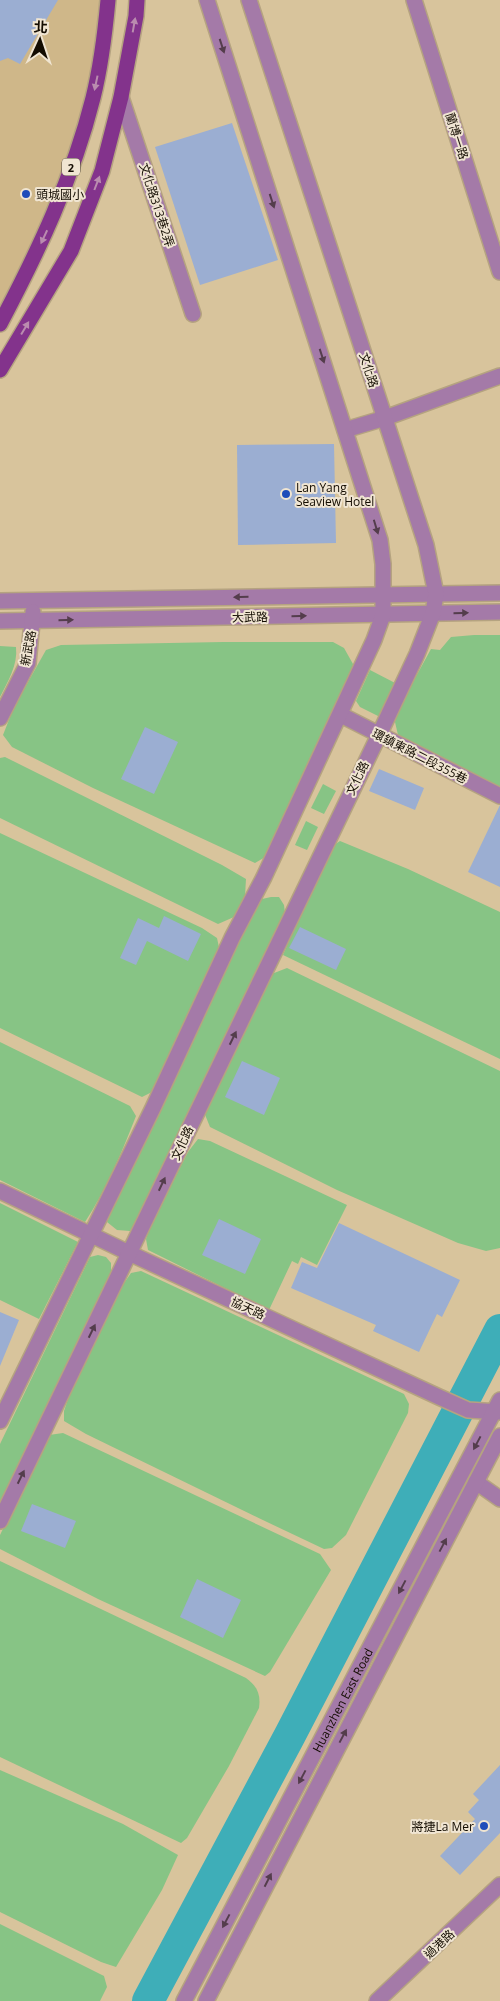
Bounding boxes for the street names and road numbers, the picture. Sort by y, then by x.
street label: 蘭博一路 [441,111,473,161]
road number: 2 [62,158,80,176]
street label: 文化路313巷2弄 [135,161,179,249]
street label: 文化路 [355,350,383,390]
street label: 大武路 [232,608,268,626]
street label: 新武路 [16,629,40,667]
street label: 環鎮東路二段355巷 [370,725,470,787]
street label: 文化路 [341,758,373,798]
street label: 文化路 [167,1123,197,1163]
street label: 協天路 [228,1293,268,1323]
street label: Huanzhen East Road [308,1645,377,1755]
street label: 過港路 [420,1926,458,1962]

